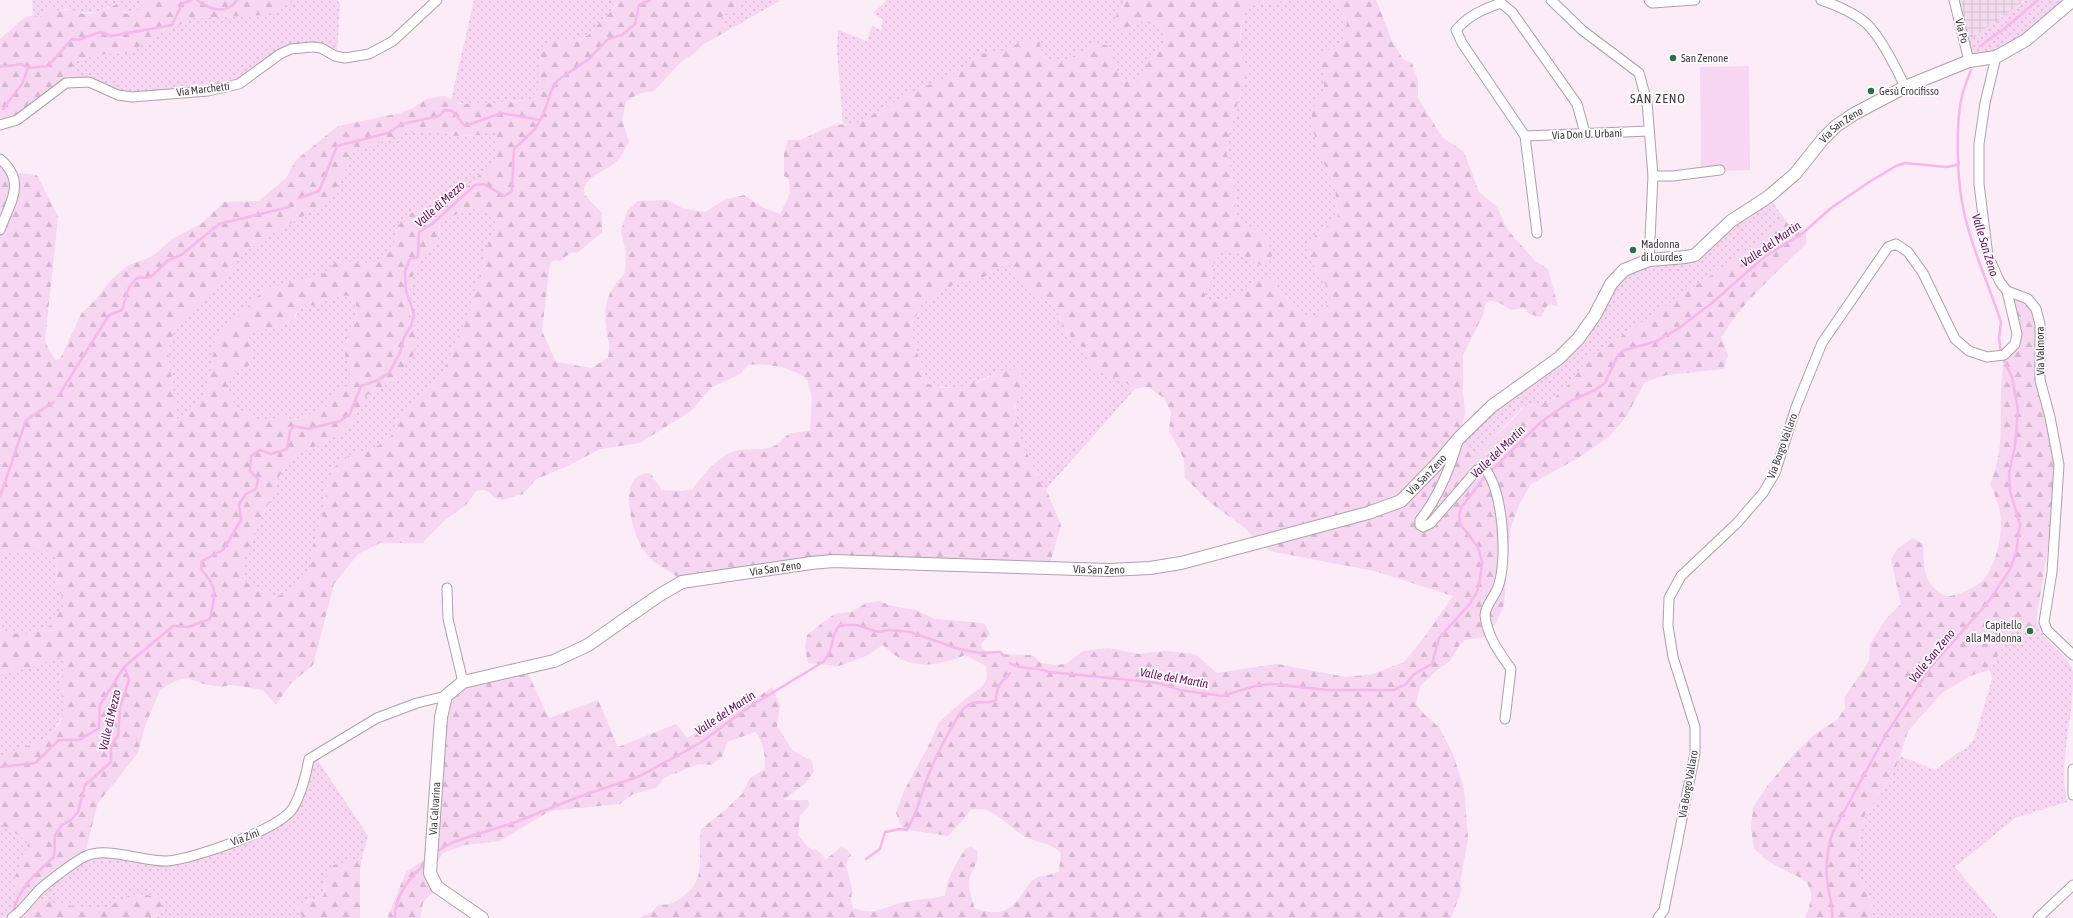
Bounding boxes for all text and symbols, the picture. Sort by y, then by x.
street label: Via Po [1953,17,1971,45]
place label: San Zenone [1681,52,1728,64]
marker: San Zenone [1668,53,1678,63]
street label: Via Marchetti [176,80,230,98]
place label: Gesù Crocifisso [1879,85,1939,97]
marker: Gesù Crocifisso [1866,86,1876,96]
district label: SAN ZENO [1630,91,1686,106]
street label: Via San Zeno [1817,104,1865,145]
street label: Via Don U. Urbani [1552,127,1622,141]
water label: Valle di Mezzo [412,178,468,230]
water label: Valle San Zeno [1969,212,2001,278]
water label: Valle del Martin [1739,218,1804,270]
place label: Madonna di Lourdes [1641,238,1682,263]
marker: Madonna di Lourdes [1628,245,1638,255]
street label: Via Valmora [2034,326,2046,376]
street label: Via Borgo Vallaro [1765,412,1799,480]
water label: Valle del Martin [1468,423,1528,481]
street label: Via San Zeno [1404,452,1449,497]
street label: Via San Zeno [749,559,802,578]
street label: Via San Zeno [1073,563,1125,576]
place label: Capitello alla Madonna [1966,619,2022,644]
water label: Valle San Zeno [1906,626,1958,686]
marker: Capitello alla Madonna [2025,626,2035,636]
water label: Valle del Martin [1139,665,1210,691]
water label: Valle di Mezzo [96,688,124,752]
water label: Valle del Martin [692,688,758,738]
street label: Via Borgo Vallaro [1676,749,1700,819]
street label: Via Calvarina [427,781,442,835]
street label: Via Zini [229,826,261,848]

